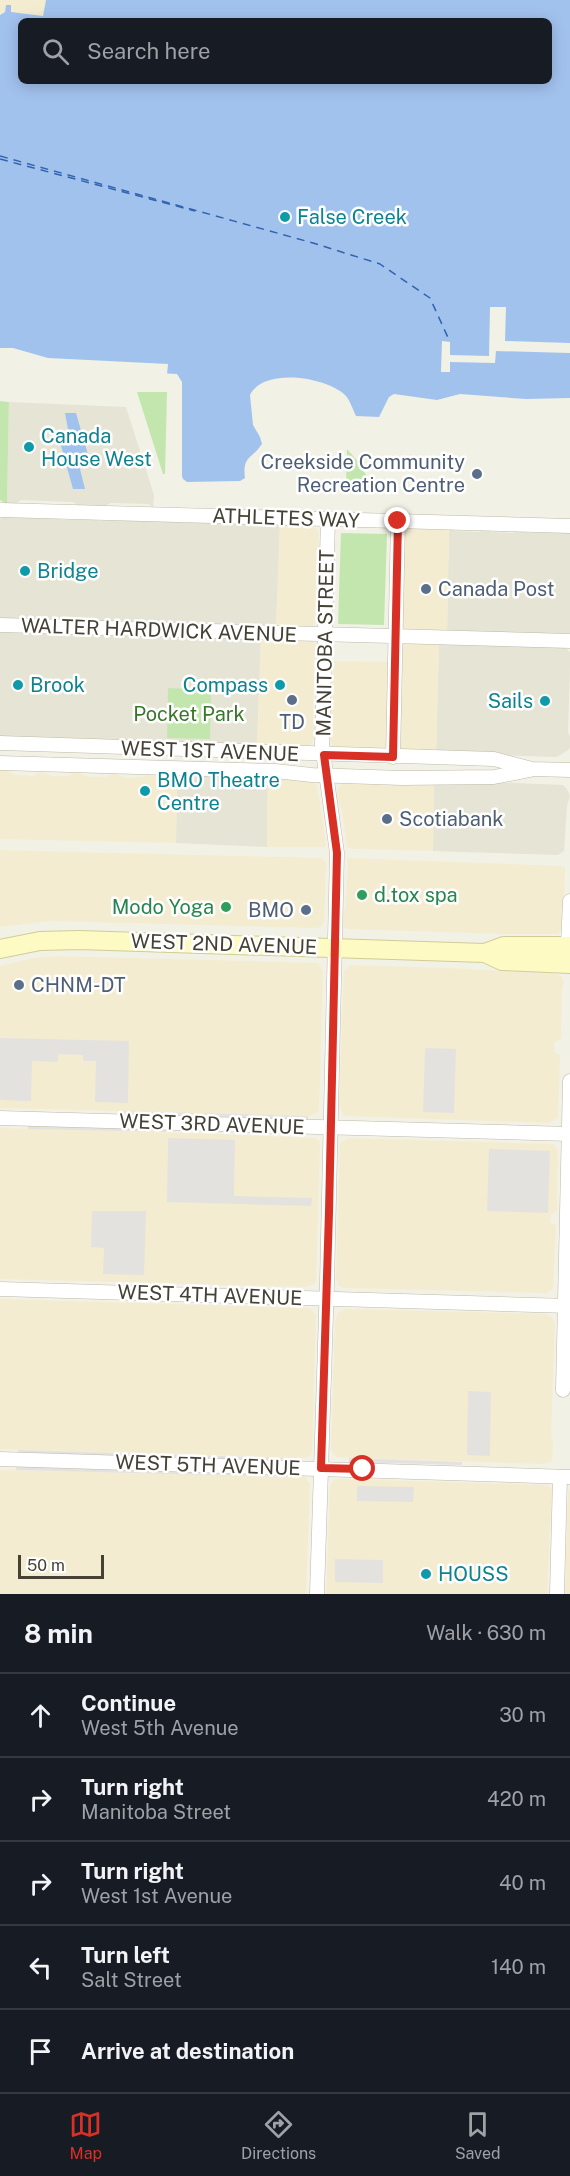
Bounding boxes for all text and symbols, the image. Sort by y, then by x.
search box [18,18,552,84]
icon: search [39,35,72,68]
text: Search here [87,38,211,64]
place label: False Creek [297,205,407,229]
marker: False Creek [278,210,292,224]
place label: Canada House West [41,424,152,471]
marker: Canada House West [22,440,36,454]
place label: Creekside Community Recreation Centre [261,450,465,497]
marker: Creekside Community Recreation Centre [470,467,484,481]
street label: ATHLETES WAY [212,503,360,533]
route end [384,507,410,533]
street label: MANITOBA STREET [311,549,339,737]
place label: Bridge [37,559,99,583]
marker: Bridge [18,564,32,578]
place label: Canada Post [438,577,555,601]
marker: Canada Post [419,582,433,596]
street label: WALTER HARDWICK AVENUE [21,613,297,647]
place label: Brook [30,673,85,697]
place label: Compass [183,673,268,697]
marker: Brook [11,678,25,692]
marker: Compass [273,678,287,692]
place label: Sails [488,689,533,713]
marker: TD [285,693,299,707]
marker: Sails [538,694,552,708]
park label: Pocket Park [133,702,245,726]
place label: TD [279,710,305,734]
street label: WEST 1ST AVENUE [120,736,300,766]
place label: BMO Theatre Centre [157,768,280,815]
marker: BMO Theatre Centre [138,784,152,798]
place label: Scotiabank [399,807,503,831]
marker: Scotiabank [380,812,394,826]
place label: d.tox spa [374,883,458,907]
marker: d.tox spa [355,888,369,902]
place label: Modo Yoga [112,895,214,919]
place label: BMO [248,898,294,922]
marker: Modo Yoga [219,900,233,914]
marker: BMO [299,903,313,917]
street label: WEST 2ND AVENUE [130,929,318,959]
place label: CHNM-DT [31,973,126,997]
marker: CHNM-DT [12,978,26,992]
street label: WEST 3RD AVENUE [119,1109,305,1139]
street label: WEST 4TH AVENUE [117,1280,303,1310]
street label: WEST 5TH AVENUE [115,1450,301,1480]
route start [349,1455,375,1481]
scale bar [18,1552,104,1580]
text: 50 m [27,1556,65,1575]
place label: HOUSS [438,1562,509,1586]
marker: HOUSS [419,1567,433,1581]
text: 8 min [24,1618,93,1649]
text: Walk · 630 m [426,1621,546,1645]
text: Continue [81,1690,176,1716]
icon: ahead [24,1699,57,1732]
text: 30 m [499,1703,546,1727]
text: West 5th Avenue [81,1716,239,1740]
text: Turn right [81,1774,184,1800]
icon: right [24,1783,57,1816]
text: 420 m [487,1787,546,1811]
text: Manitoba Street [81,1800,231,1824]
text: Turn right [81,1858,184,1884]
icon: right [24,1867,57,1900]
text: 40 m [499,1871,546,1895]
text: West 1st Avenue [81,1884,232,1908]
text: Turn left [81,1942,170,1968]
icon: left [24,1951,57,1984]
text: 140 m [491,1955,546,1979]
text: Salt Street [81,1968,182,1992]
icon: arrive [24,2035,57,2068]
text: Arrive at destination [81,2038,294,2064]
tab: Map [69,2108,102,2163]
tab: Directions [241,2108,316,2163]
tab: Saved [455,2108,501,2163]

